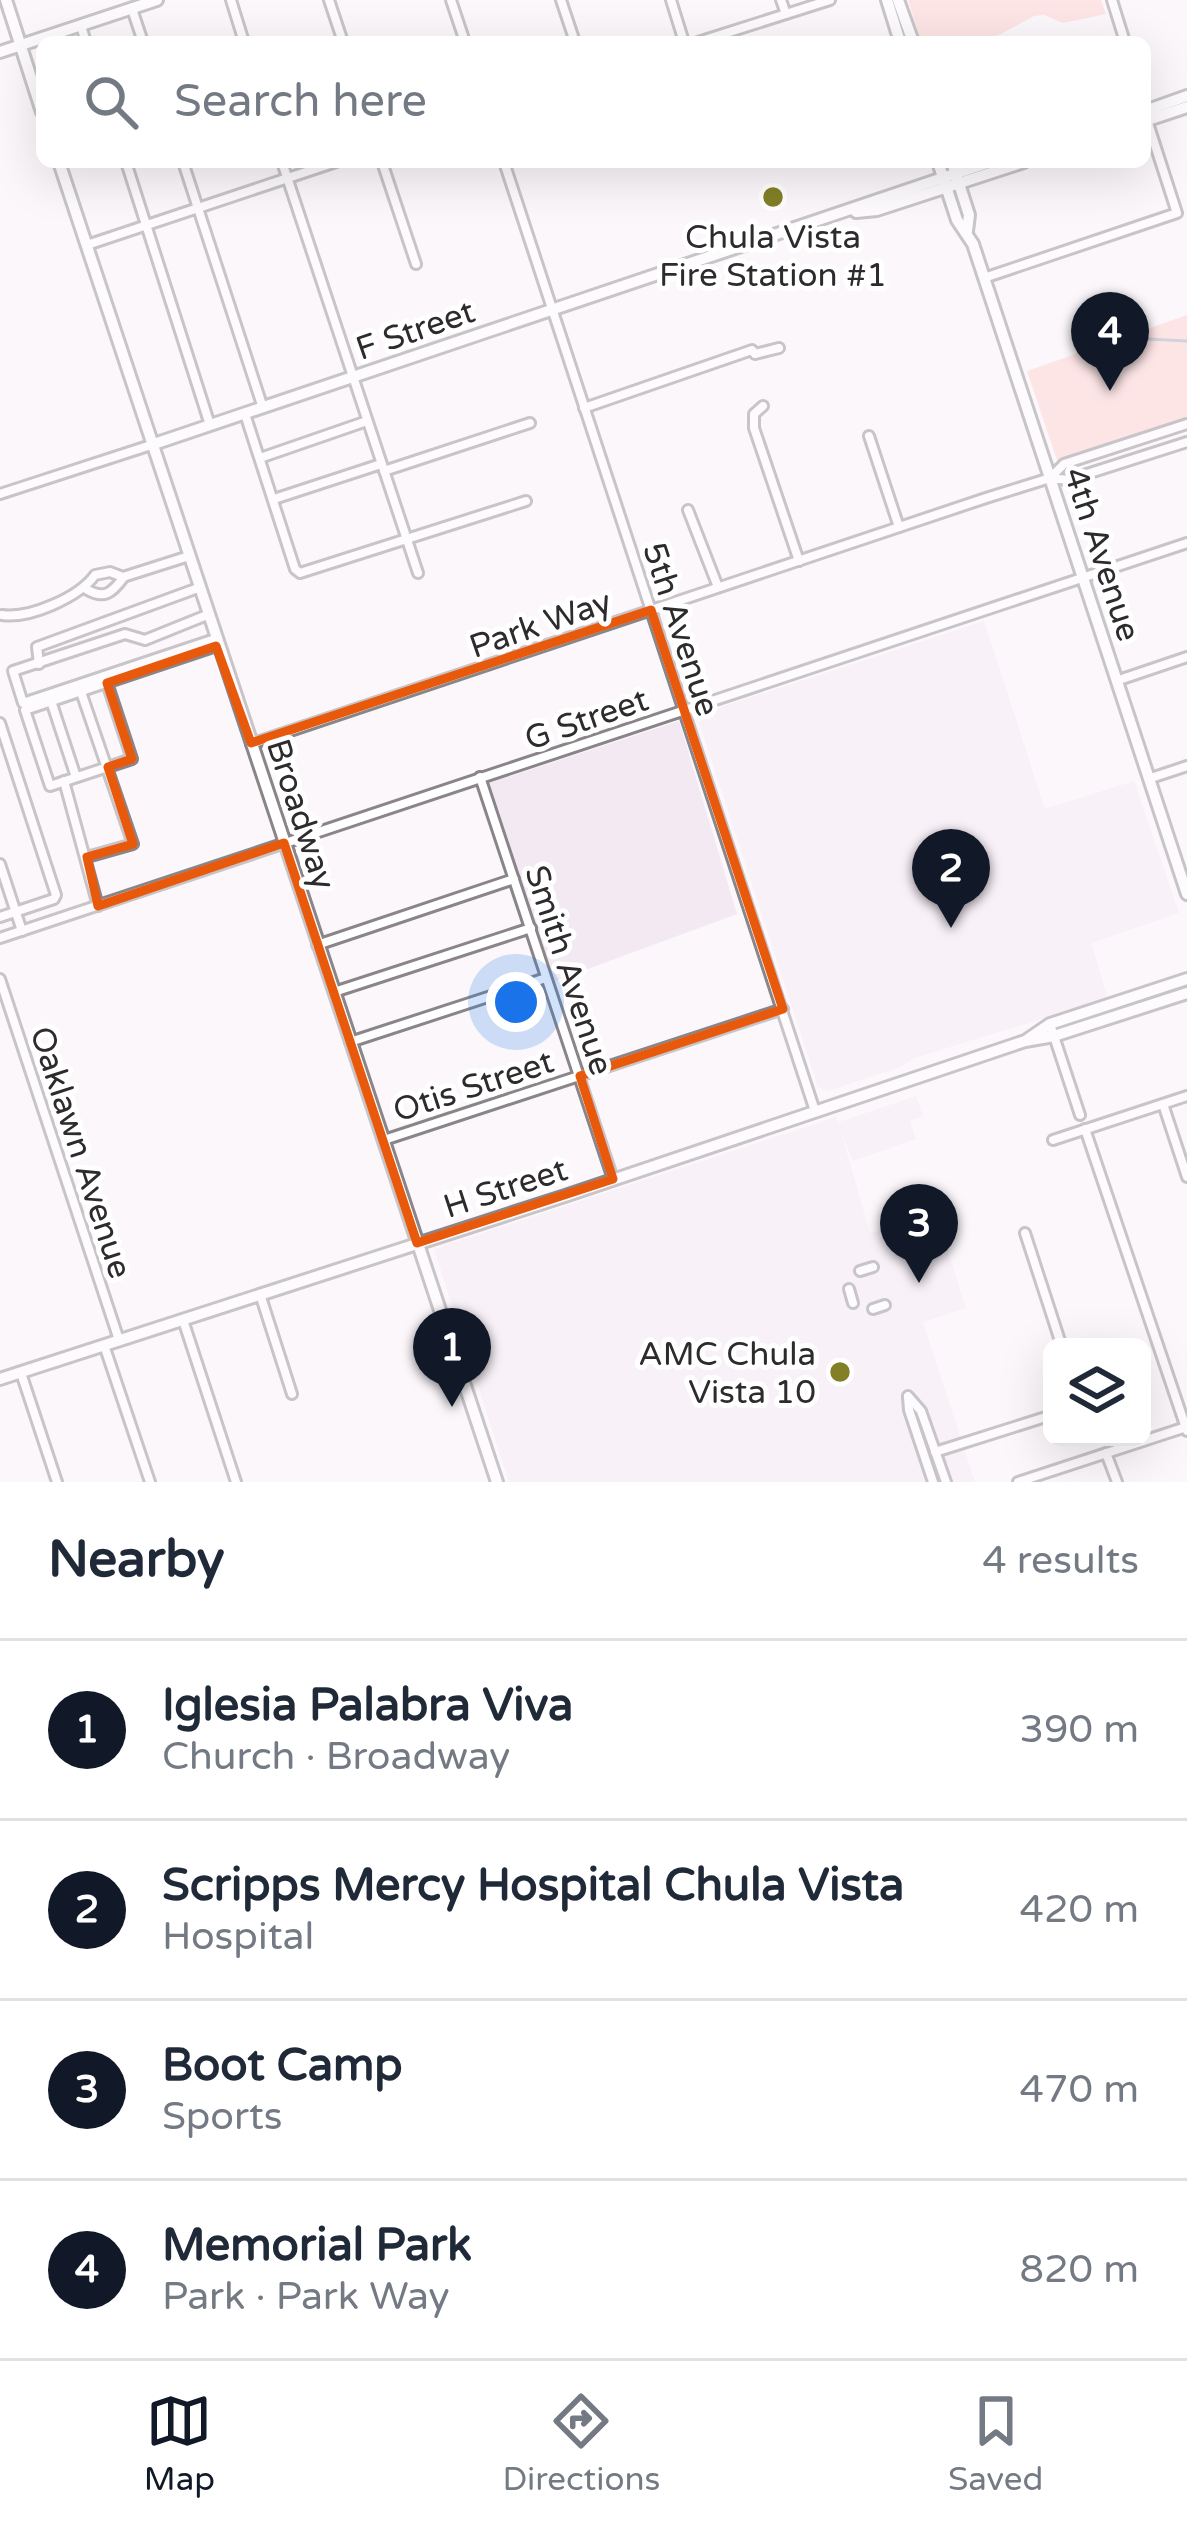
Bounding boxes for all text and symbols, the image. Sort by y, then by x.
search box [36,36,1151,168]
icon: search [78,69,144,135]
text: Search here [174,75,427,129]
marker: Chula Vista Fire Station #1 [760,184,786,210]
place label: Chula Vista Fire Station #1 [659,218,887,295]
street label: F Street [351,292,480,369]
pin: 4 [1071,292,1149,391]
street label: 4th Avenue [1055,463,1148,646]
street label: 5th Avenue [634,538,727,721]
street label: Park Way [465,582,616,667]
street label: G Street [520,680,653,759]
street label: Broadway [258,734,343,895]
pin: 2 [912,829,990,928]
street label: Smith Avenue [516,861,621,1080]
your location [486,972,546,1032]
street label: Oaklawn Avenue [21,1022,140,1283]
street label: Otis Street [388,1042,559,1131]
street label: H Street [439,1150,572,1227]
pin: 3 [880,1184,958,1283]
pin: 1 [413,1308,491,1407]
place label: AMC Chula Vista 10 [638,1335,816,1412]
map controls [1043,1338,1151,1446]
button: layers [1043,1338,1151,1446]
marker: AMC Chula Vista 10 [827,1359,853,1385]
text: Nearby [48,1529,225,1591]
text: 4 results [982,1537,1139,1584]
text: Iglesia Palabra Viva [162,1679,573,1733]
text: 1 [75,1706,99,1753]
text: 390 m [1020,1706,1139,1753]
text: Church · Broadway [162,1733,510,1780]
text: Scripps Mercy Hospital Chula Vista [162,1859,904,1913]
text: 2 [75,1886,99,1933]
text: 420 m [1020,1886,1139,1933]
text: Hospital [162,1913,314,1960]
text: Boot Camp [162,2039,403,2093]
text: 3 [75,2066,99,2113]
text: 470 m [1020,2066,1139,2113]
text: Sports [162,2093,283,2140]
text: Memorial Park [162,2219,472,2273]
text: 4 [75,2246,99,2293]
text: 820 m [1020,2246,1139,2293]
text: Park · Park Way [162,2273,450,2320]
tab: Map [144,2388,215,2499]
tab: Directions [503,2388,660,2499]
tab: Saved [948,2388,1043,2499]

